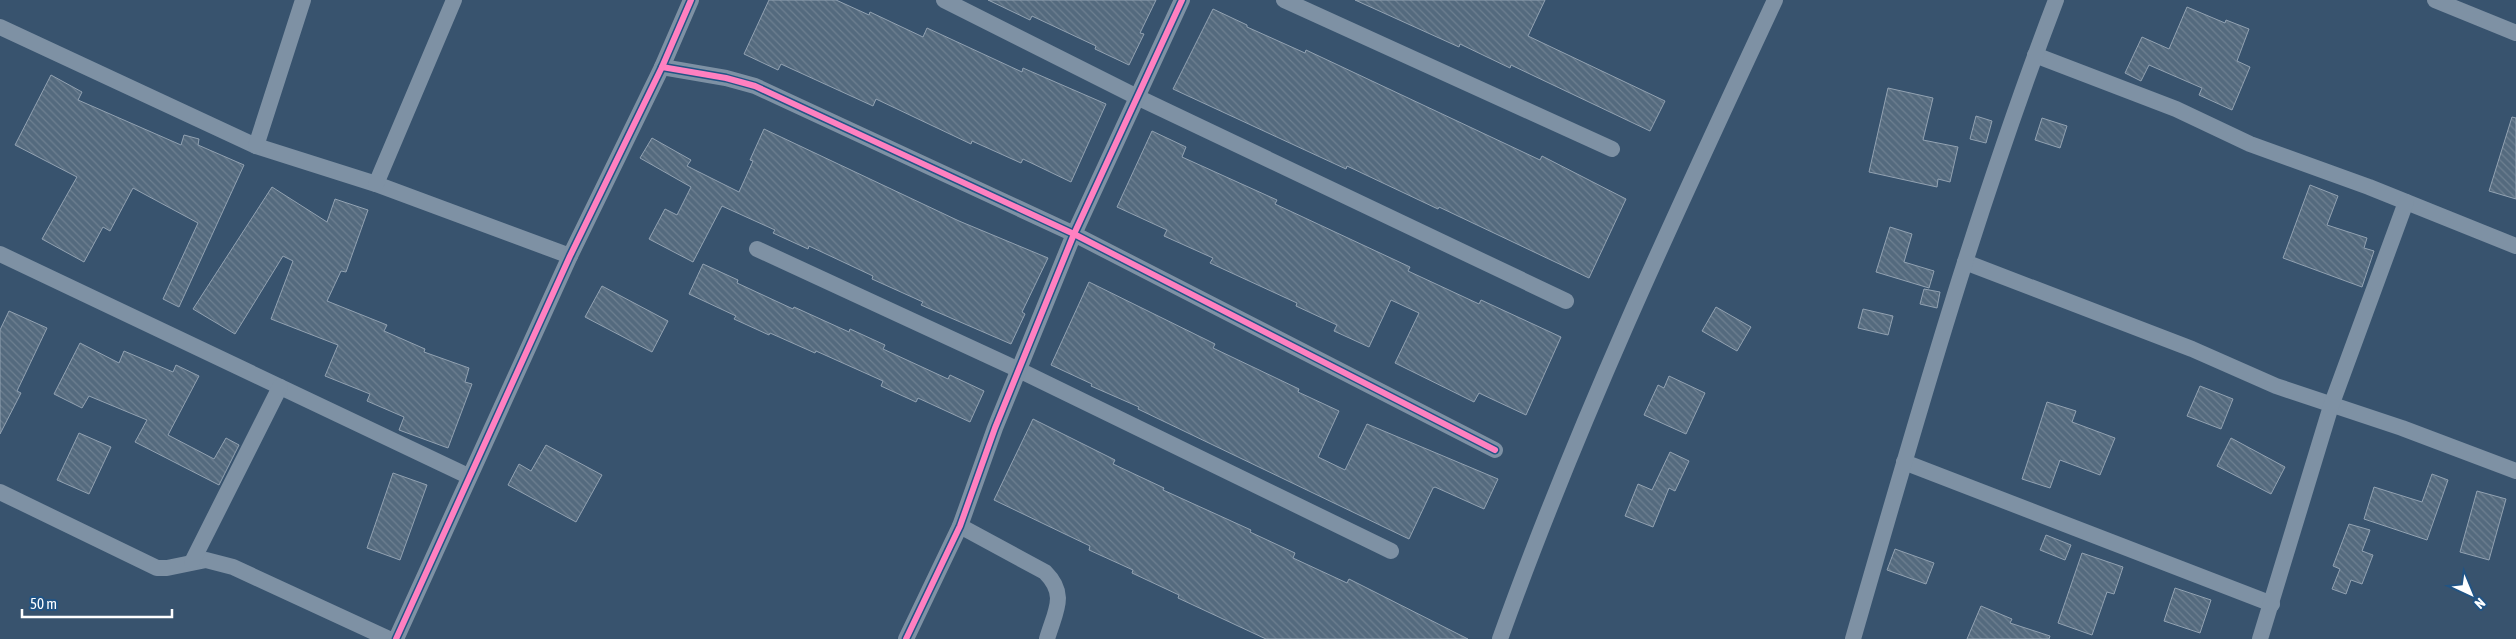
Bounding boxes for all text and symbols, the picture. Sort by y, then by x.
north arrow [2446,569,2496,619]
scale bar [22,586,172,618]
text: 50 m [30,595,57,612]
text: N [2472,595,2489,612]

